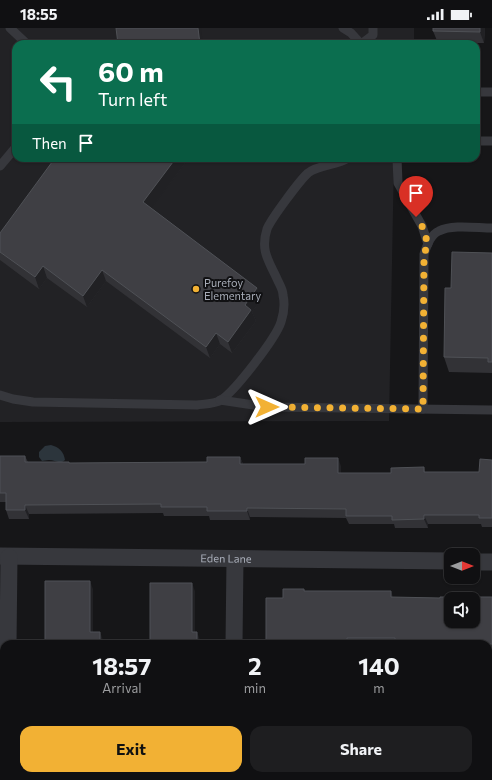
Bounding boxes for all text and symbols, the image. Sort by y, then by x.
text: 18:55 [20,5,58,23]
text: 60 m [98,54,164,88]
icon: left [32,56,84,108]
text: Turn left [98,88,167,110]
icon: arrive [75,132,97,154]
text: Then [32,134,67,152]
pin [399,176,433,217]
icon: arrive [405,182,427,204]
place label: Purefoy Elementary [204,276,261,302]
marker: Purefoy Elementary [191,284,201,294]
position arrow [246,386,288,428]
north arrow [444,548,480,584]
map controls [444,548,480,628]
street label: Eden Lane [200,551,252,565]
button: sound [444,592,480,628]
text: 18:57 [92,651,152,680]
text: 2 [248,651,262,680]
text: 140 [358,651,400,680]
text: Arrival [102,680,142,696]
text: min [244,680,266,696]
text: m [373,680,385,696]
button: Exit [20,726,242,772]
button: Share [250,726,472,772]

